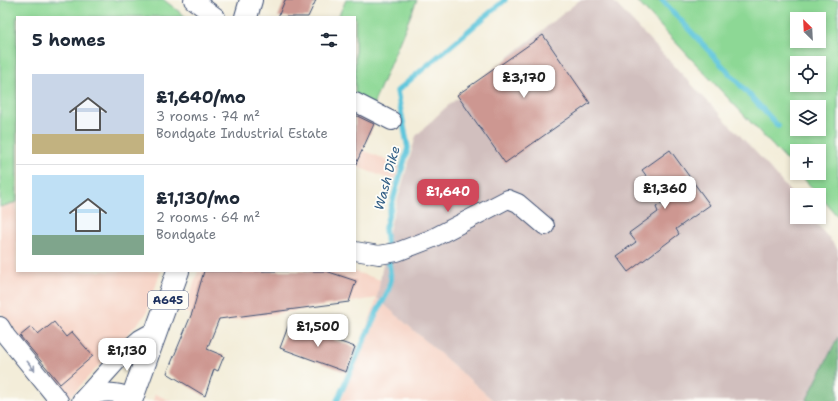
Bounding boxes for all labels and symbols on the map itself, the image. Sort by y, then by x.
north arrow [790,12,826,48]
pin: £3,170 [491,65,557,99]
water label: Wash Dike [370,144,404,212]
pin: £1,360 [632,176,698,210]
pin: £1,640 [415,179,481,213]
road number: A645 [148,291,188,309]
pin: £1,500 [285,314,351,348]
pin: £1,130 [94,338,160,372]
one-way arrow [26,361,35,371]

